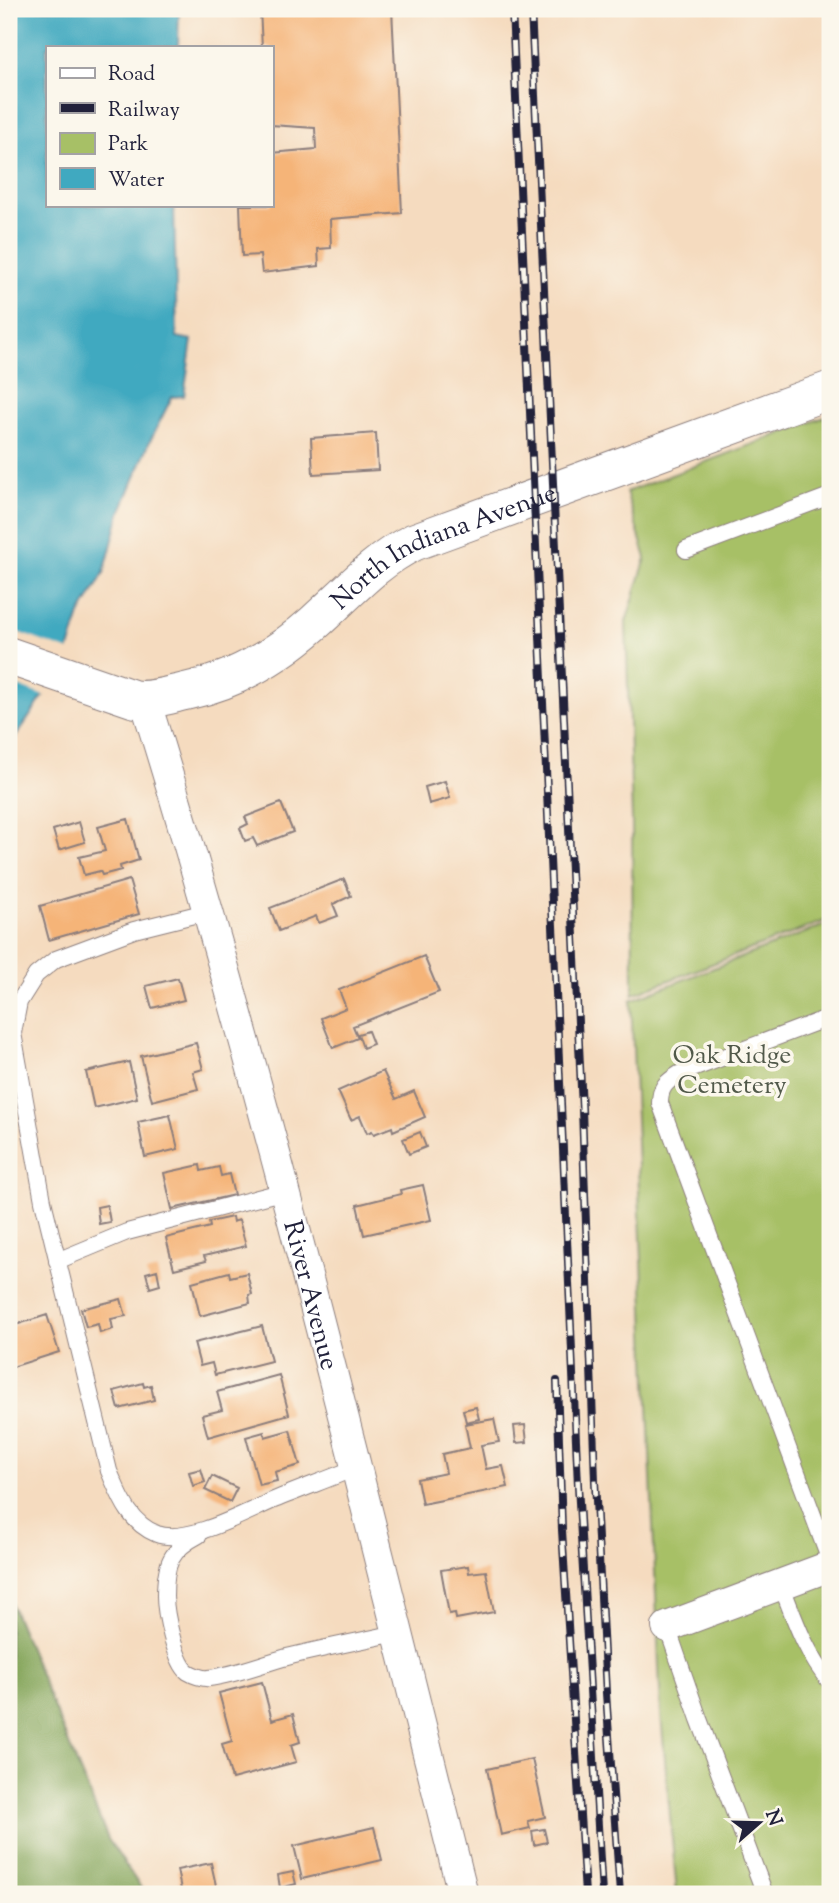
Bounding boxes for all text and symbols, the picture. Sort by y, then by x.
legend [46,46,273,206]
text: Road [108,60,155,90]
text: Railway [108,96,180,126]
text: Park [108,130,149,160]
text: Water [108,166,165,196]
street label: North Indiana Avenue [323,476,562,620]
park label: Oak Ridge Cemetery [673,1038,791,1105]
street label: River Avenue [273,1217,347,1374]
north arrow [724,1787,794,1857]
text: N [757,1806,788,1830]

